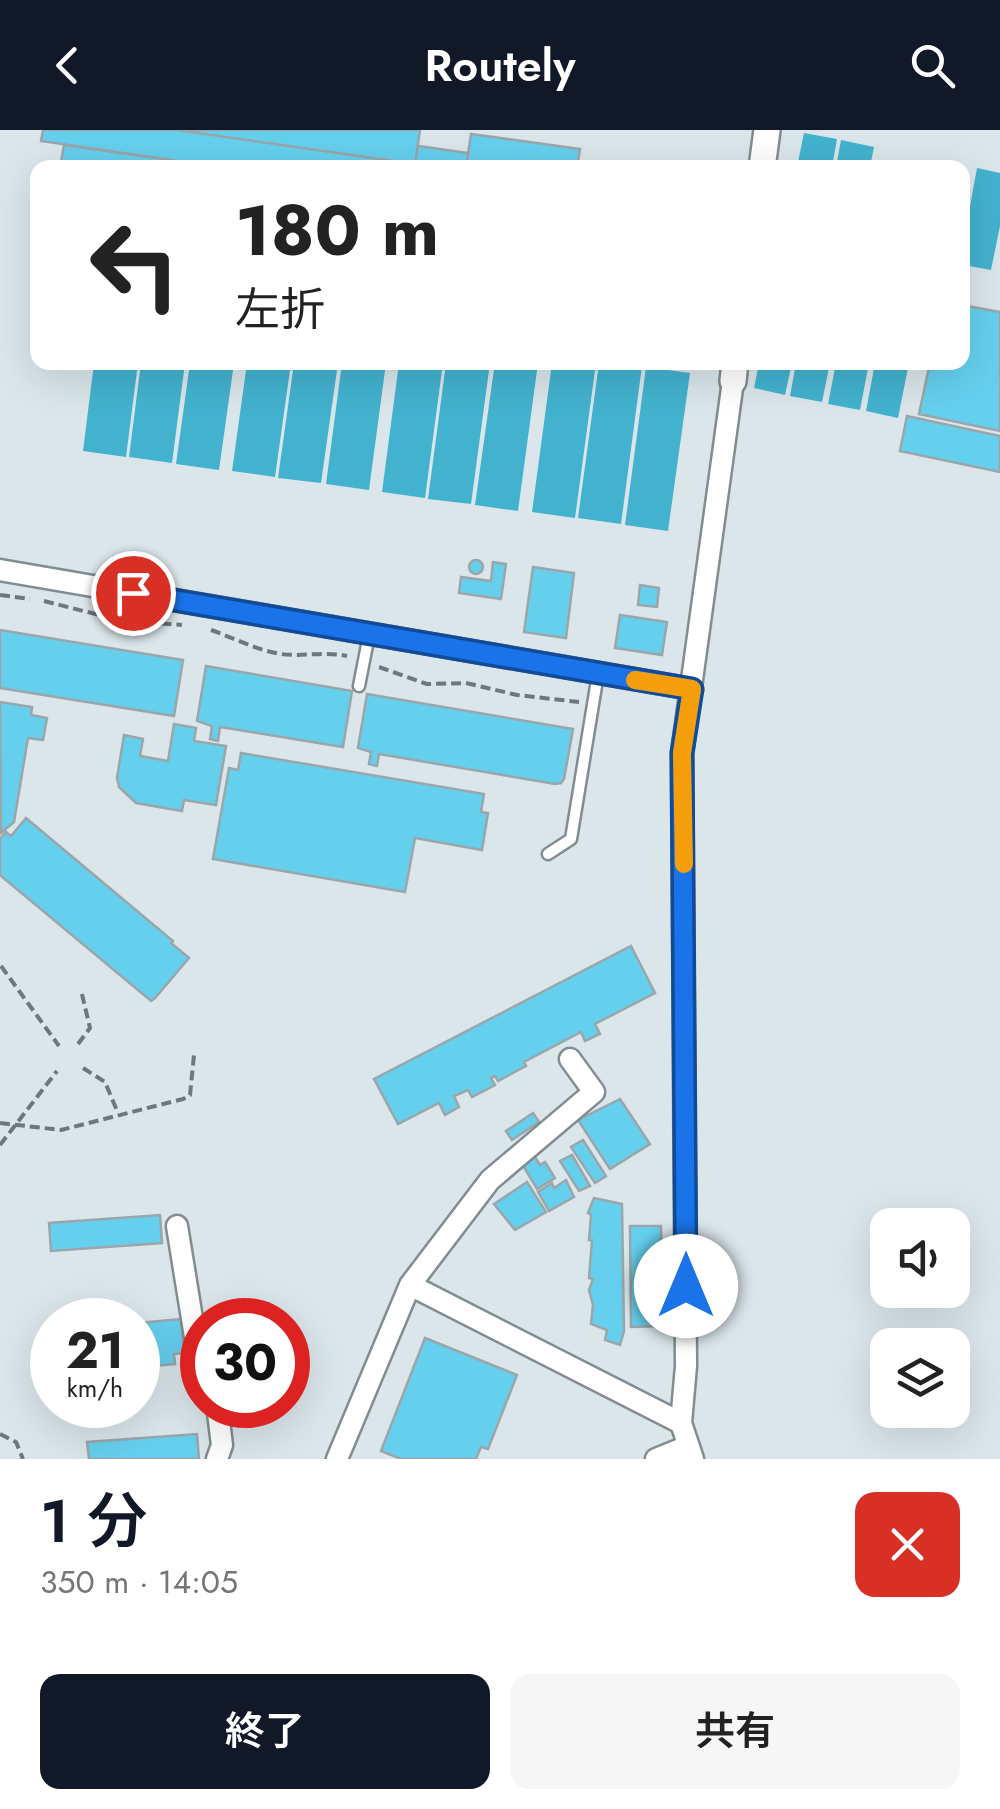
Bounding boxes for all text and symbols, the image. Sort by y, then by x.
text: Routely [424,33,576,98]
icon: back [40,38,95,93]
icon: search [905,38,960,93]
text: 180 m [235,180,439,281]
icon: left [70,200,200,330]
text: 左折 [235,277,325,342]
pin [91,551,176,636]
icon: arrive [106,566,161,621]
map controls [870,1208,970,1428]
button: sound [870,1208,970,1308]
position arrow [634,1234,738,1338]
speed limit sign: 30 [180,1298,310,1428]
text: 21 [66,1314,124,1387]
button: layers [870,1328,970,1428]
text: km/h [67,1370,123,1406]
text: 1 分 [40,1478,147,1565]
button: close [855,1492,960,1597]
text: 350 m · 14:05 [40,1559,238,1605]
button: 終了 [40,1674,490,1789]
button: 共有 [510,1674,960,1789]

